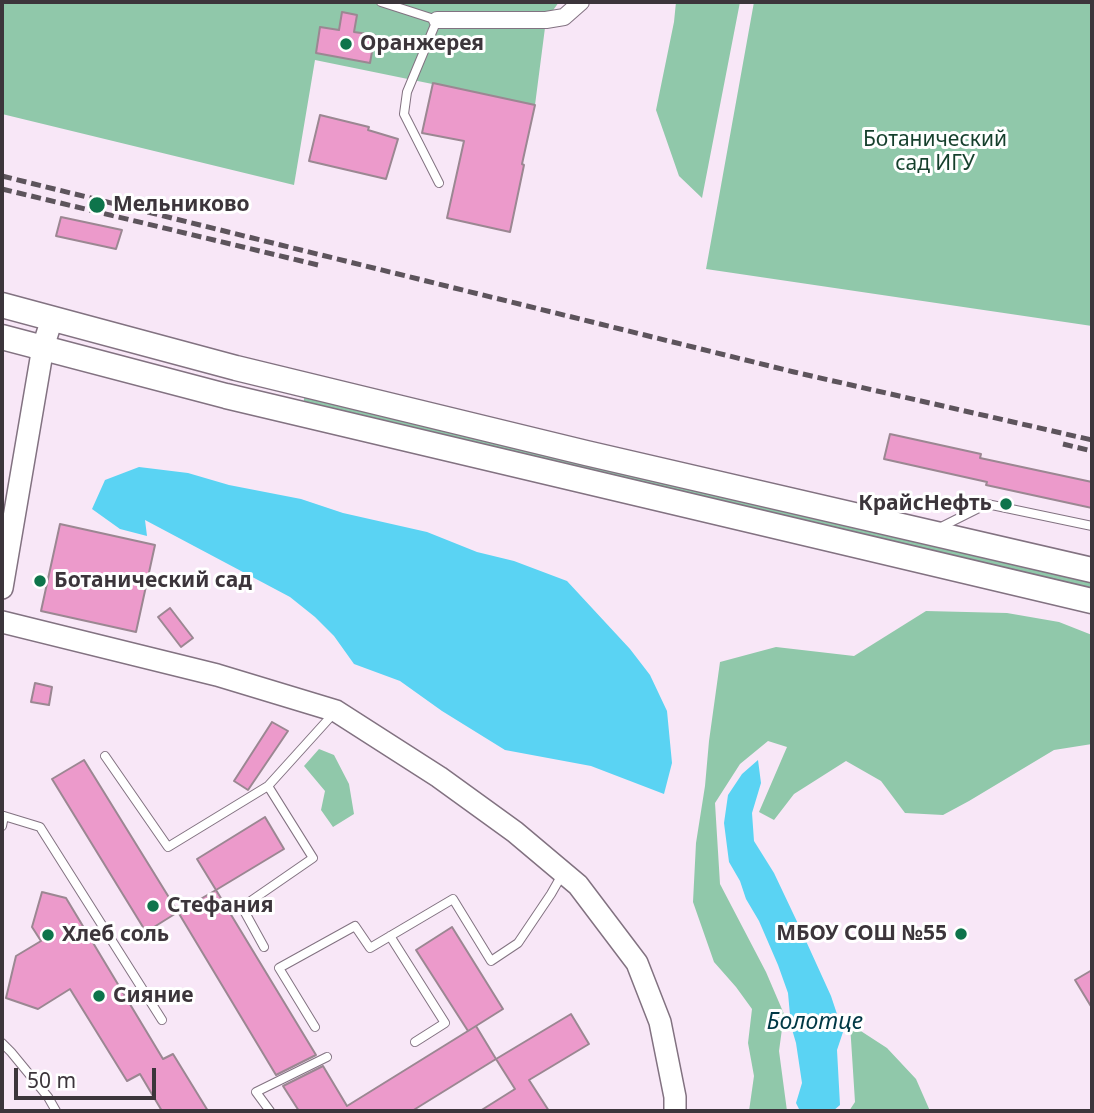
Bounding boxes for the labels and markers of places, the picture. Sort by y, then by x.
place label: Оранжерея [360,31,484,57]
marker: Оранжерея [338,36,354,52]
place label: Мельниково [113,192,250,218]
marker: Мельниково [87,195,107,215]
place label: КрайсНефть [858,491,992,517]
marker: КрайсНефть [998,496,1014,512]
place label: Ботанический сад [54,568,252,594]
marker: Ботанический сад [32,573,48,589]
place label: Стефания [167,893,273,919]
marker: Стефания [145,898,161,914]
place label: МБОУ СОШ №55 [776,921,947,947]
place label: Хлеб соль [62,922,169,948]
marker: МБОУ СОШ №55 [953,926,969,942]
marker: Хлеб соль [40,927,56,943]
place label: Сияние [113,983,194,1009]
marker: Сияние [91,988,107,1004]

